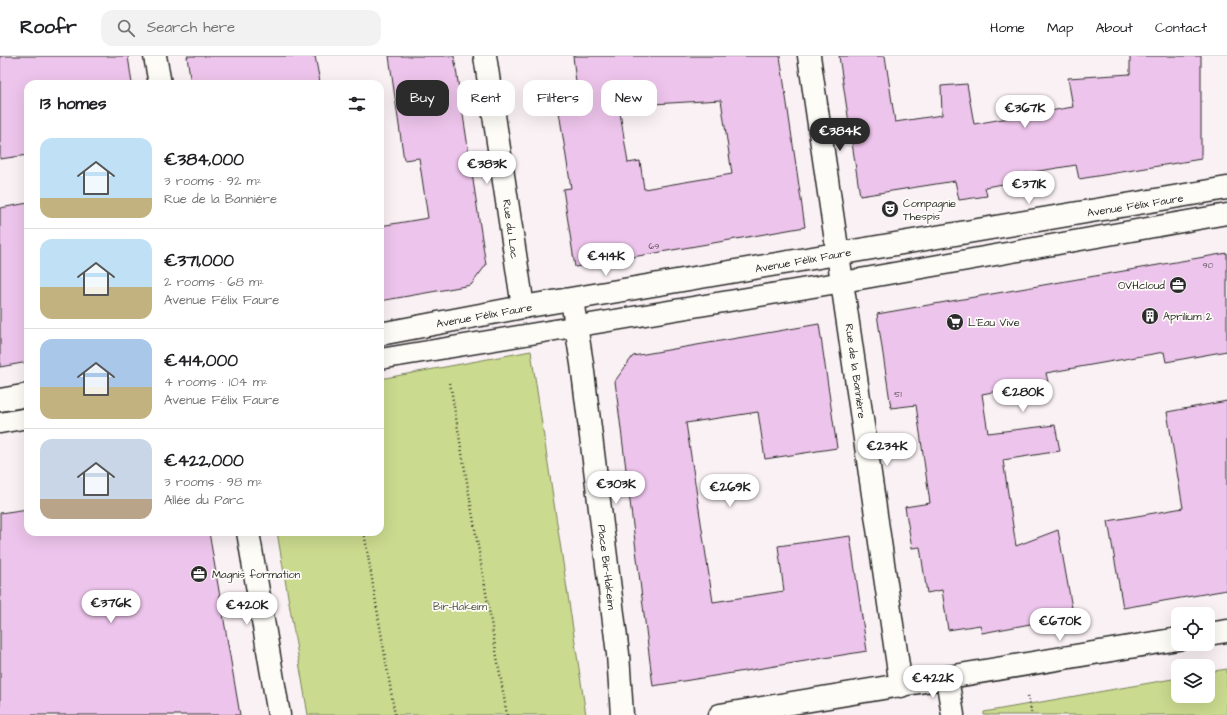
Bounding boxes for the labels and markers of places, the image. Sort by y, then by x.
pin: €367K [997,95,1053,129]
pin: €384K [812,118,868,152]
pin: €383K [459,151,515,185]
pin: €371K [1001,171,1057,205]
place label: Compagnie Thespis [903,196,956,224]
theatre icon: Compagnie Thespis [880,199,900,219]
pin: €414K [578,243,634,277]
office icon: OVHcloud [1168,275,1188,295]
place label: OVHcloud [1118,278,1165,293]
building icon: Aprilium 2 [1140,306,1160,326]
place label: Aprilium 2 [1163,309,1213,324]
supermarket icon: L'Eau Vive [945,312,965,332]
place label: L'Eau Vive [968,315,1020,330]
pin: €280K [995,379,1051,413]
pin: €234K [859,433,915,467]
pin: €303K [588,471,644,505]
pin: €269K [702,474,758,508]
office icon: Magnis formation [189,564,209,584]
place label: Magnis formation [212,567,301,583]
pin: €376K [83,590,139,624]
pin: €420K [219,592,275,626]
pin: €670K [1032,608,1088,642]
pin: €422K [905,665,961,699]

